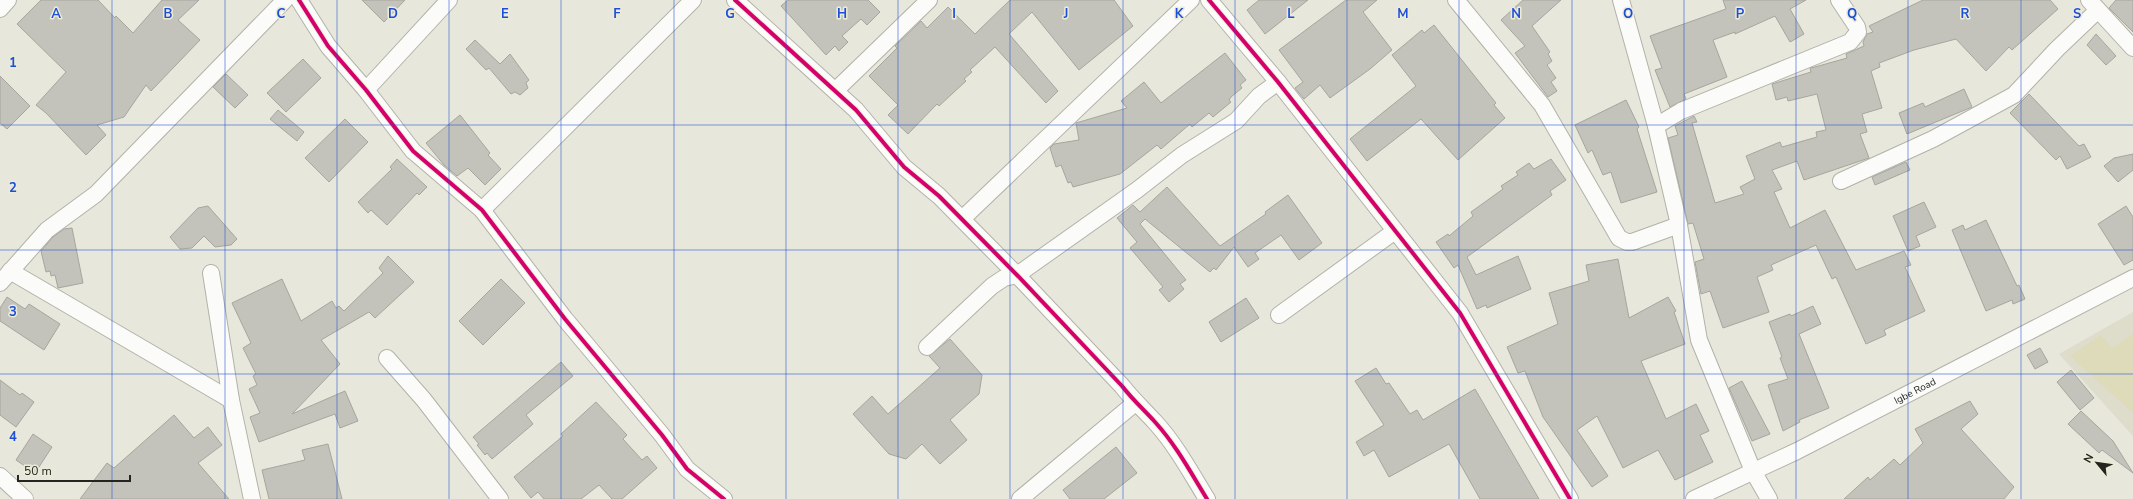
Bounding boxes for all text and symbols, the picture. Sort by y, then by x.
text: A [51,5,61,23]
text: B [164,5,173,23]
text: C [277,5,286,23]
text: D [388,5,398,23]
text: E [501,5,509,23]
text: F [613,5,621,23]
text: G [725,5,735,23]
text: H [837,5,847,23]
text: I [952,5,956,23]
text: J [1063,5,1068,23]
text: K [1175,5,1184,23]
text: L [1287,5,1295,23]
text: M [1397,5,1409,23]
text: N [1511,5,1521,23]
text: O [1623,5,1633,23]
text: P [1736,5,1745,23]
text: Q [1847,5,1857,23]
text: R [1961,5,1970,23]
text: S [2073,5,2081,23]
text: 1 [9,54,17,72]
text: 2 [9,179,17,197]
text: 3 [9,303,17,321]
street label: Igbe Road [1892,375,1939,408]
text: 4 [9,428,17,446]
north arrow [2077,443,2117,483]
text: N [2080,451,2097,466]
scale bar [18,457,130,483]
text: 50 m [24,463,52,479]

